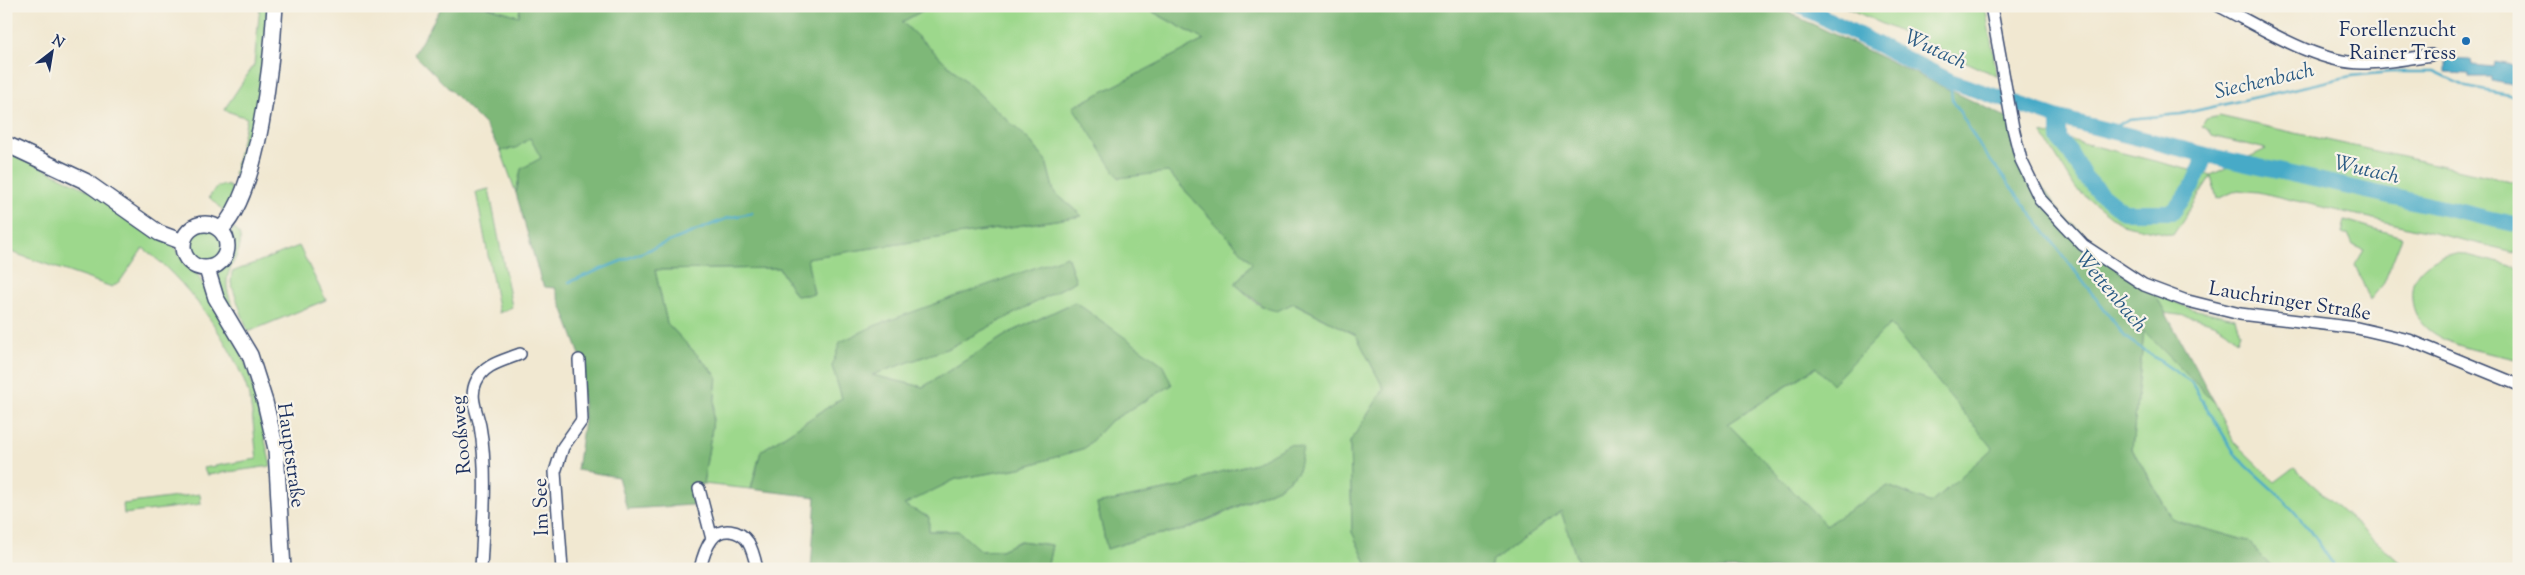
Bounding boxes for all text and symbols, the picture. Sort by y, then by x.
place label: Forellenzucht Rainer Tress [2339,17,2456,69]
water label: Wutach [1899,23,1972,78]
north arrow [28,28,78,78]
text: N [48,31,68,54]
marker: Forellenzucht Rainer Tress [2460,35,2472,47]
water label: Siechenbach [2212,56,2317,108]
water label: Wutach [2331,149,2402,193]
water label: Wettenbach [2067,245,2154,340]
street label: Lauchringer Straße [2206,275,2373,330]
street label: Rooßweg [445,394,480,475]
street label: Hauptstraße [268,401,311,510]
street label: Im See [527,477,558,536]

